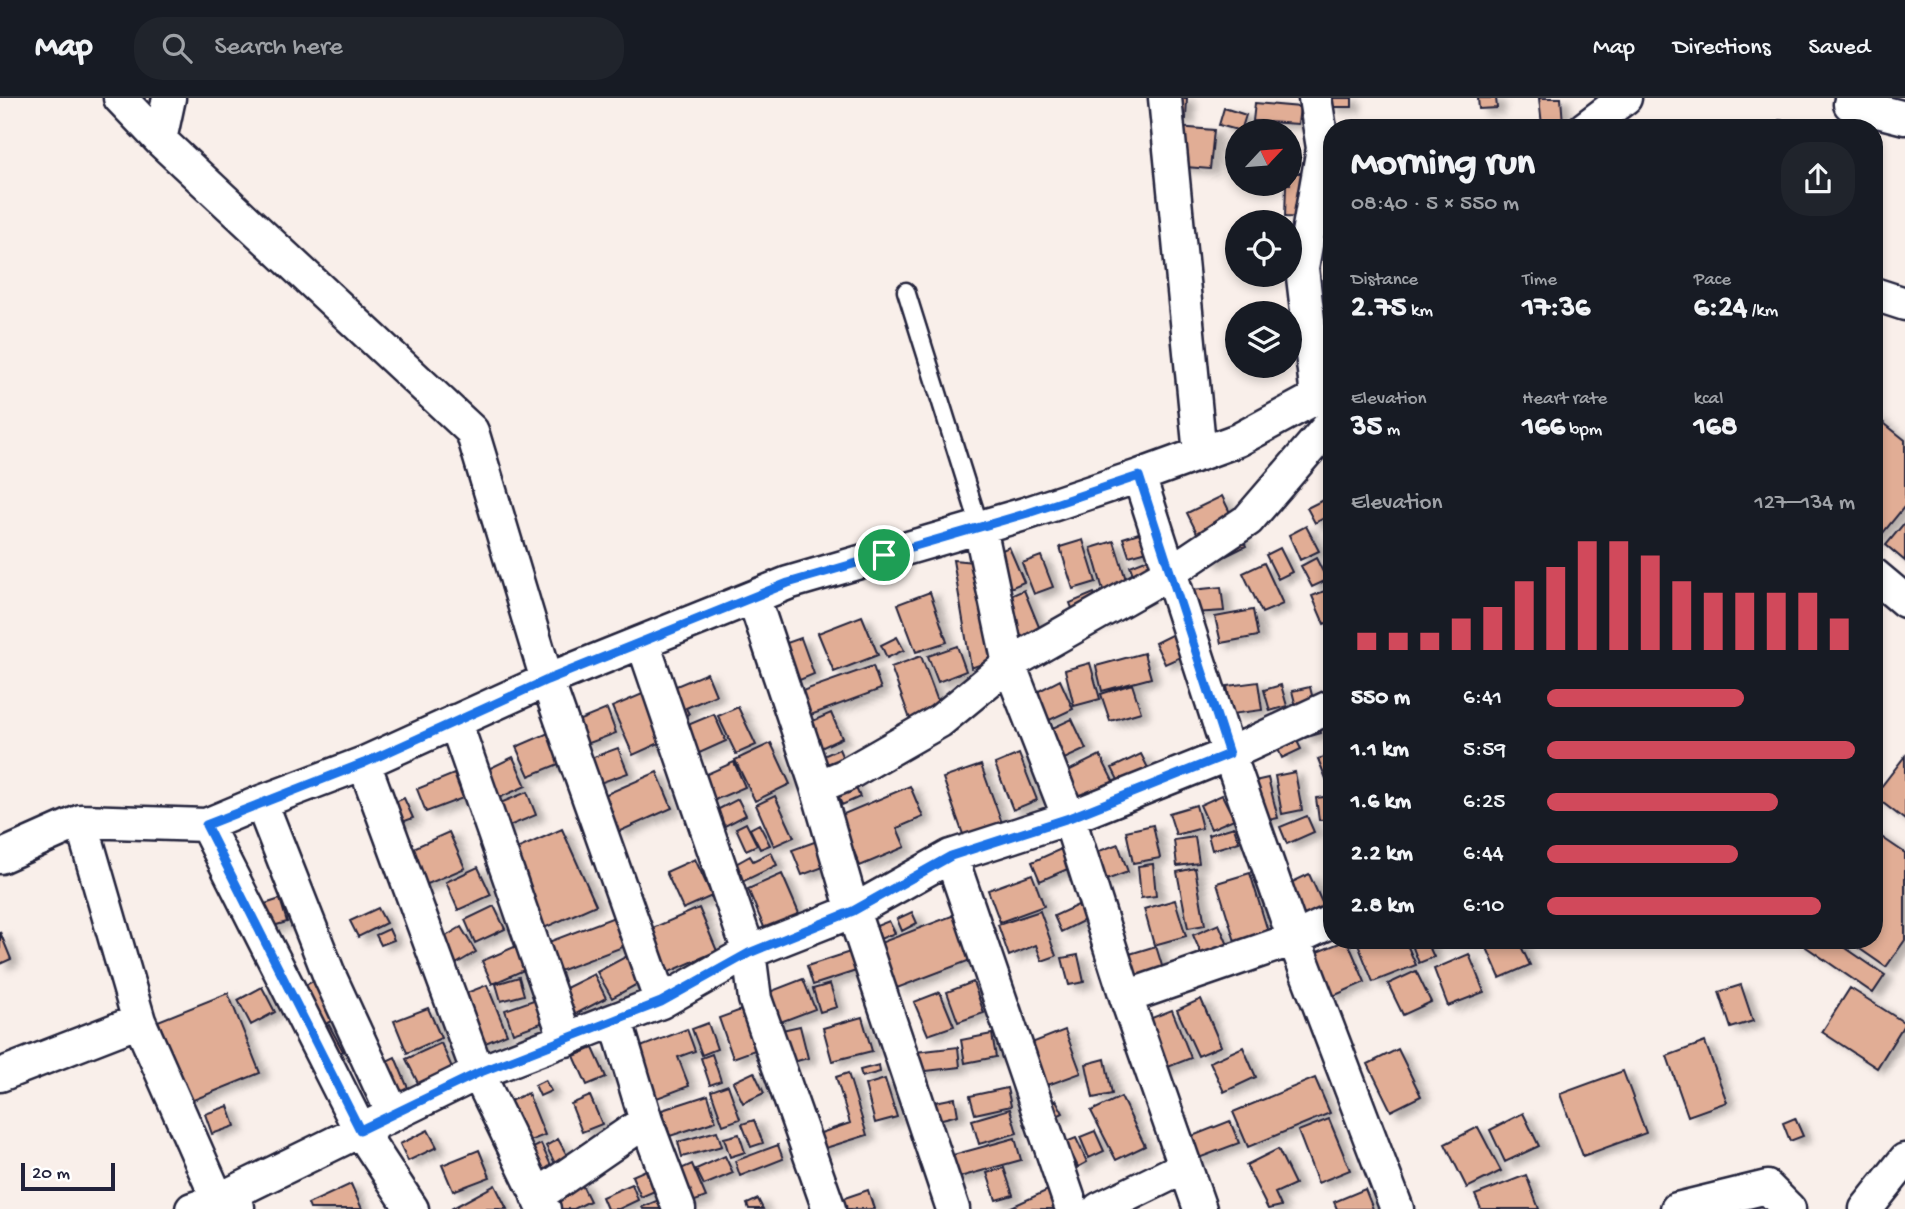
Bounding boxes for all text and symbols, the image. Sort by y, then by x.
search box [134,17,624,80]
text: Map [35,29,92,67]
icon: search [158,29,196,67]
text: Search here [214,33,343,64]
text: Map [1593,34,1635,63]
text: Directions [1673,34,1771,63]
text: Saved [1809,34,1870,63]
north arrow [1225,119,1302,196]
map controls [1225,119,1302,378]
button: share [1781,142,1855,216]
text: Morning run [1351,143,1535,187]
text: 08:40 · 5 × 550 m [1351,191,1519,218]
button: locate [1225,210,1302,287]
text: Distance [1351,269,1418,292]
text: Time [1522,269,1557,292]
text: Pace [1694,269,1731,292]
text: 2.75 [1351,292,1407,327]
text: 17:36 [1522,292,1590,327]
text: 6:24 [1694,292,1747,327]
text: km [1407,300,1433,323]
text: /km [1747,300,1778,323]
button: layers [1225,301,1302,378]
text: Elevation [1351,388,1427,411]
text: Heart rate [1522,388,1607,411]
text: kcal [1694,388,1723,411]
text: 35 [1351,411,1382,446]
text: 166 [1522,411,1565,446]
text: 168 [1694,411,1737,446]
text: m [1382,419,1400,442]
text: bpm [1565,419,1602,442]
text: Elevation [1351,490,1442,517]
text: 127–134 m [1754,490,1855,517]
pin [854,525,914,585]
icon: arrive [865,536,903,574]
text: 550 m [1351,685,1410,712]
text: 6:41 [1463,685,1502,712]
text: 1.1 km [1351,737,1409,764]
text: 5:59 [1463,737,1506,764]
text: 1.6 km [1351,789,1411,816]
text: 6:25 [1463,789,1505,816]
text: 2.2 km [1351,841,1413,868]
text: 6:44 [1463,841,1504,868]
text: 2.8 km [1351,893,1414,920]
text: 6:10 [1463,893,1504,920]
scale bar [21,1160,116,1192]
text: 20 m [32,1163,70,1186]

